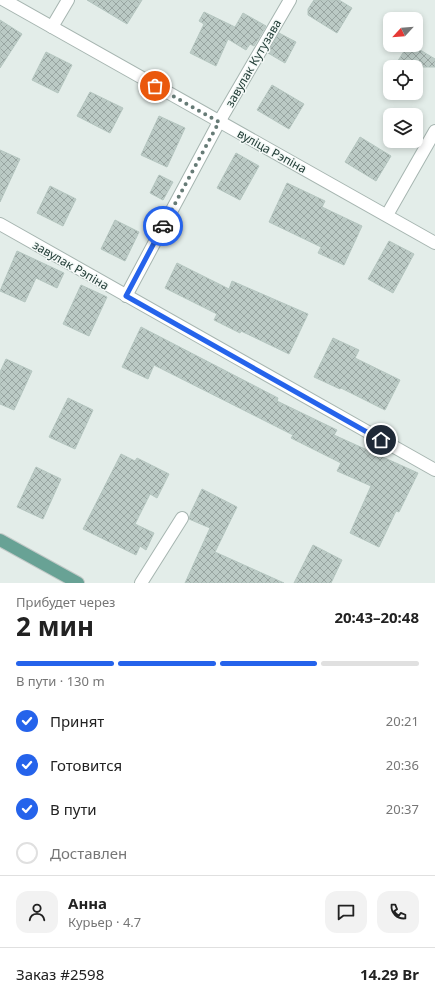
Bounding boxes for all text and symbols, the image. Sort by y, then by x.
north arrow [383,12,423,52]
map controls [383,12,423,148]
street label: завулак Кутузава [221,16,285,110]
button: locate [383,60,423,100]
pin [138,69,172,103]
icon: bag [144,75,166,97]
button: layers [383,108,423,148]
street label: вуліца Рэпіна [234,125,310,177]
courier [143,206,183,246]
icon: car [152,215,174,237]
street label: завулак Рэпіна [30,236,112,294]
pin [364,423,398,457]
icon: home [370,429,392,451]
text: Прибудет через [16,593,115,611]
text: 20:43–20:48 [334,607,419,627]
text: 2 мин [16,608,94,644]
text: В пути · 130 m [16,672,105,690]
icon: check [16,710,38,732]
text: Принят [50,711,104,731]
text: 20:21 [386,712,419,730]
icon: check [16,754,38,776]
text: Готовится [50,755,122,775]
text: 20:36 [386,756,419,774]
icon: check [16,798,38,820]
text: В пути [50,799,97,819]
text: 20:37 [386,800,419,818]
text: Доставлен [50,843,127,863]
button: person [16,891,58,933]
button: chat [325,891,367,933]
button: phone [377,891,419,933]
text: Анна [68,893,107,913]
text: Курьер · 4.7 [68,913,141,931]
text: Заказ #2598 [16,964,104,984]
text: 14.29 Br [360,964,419,984]

